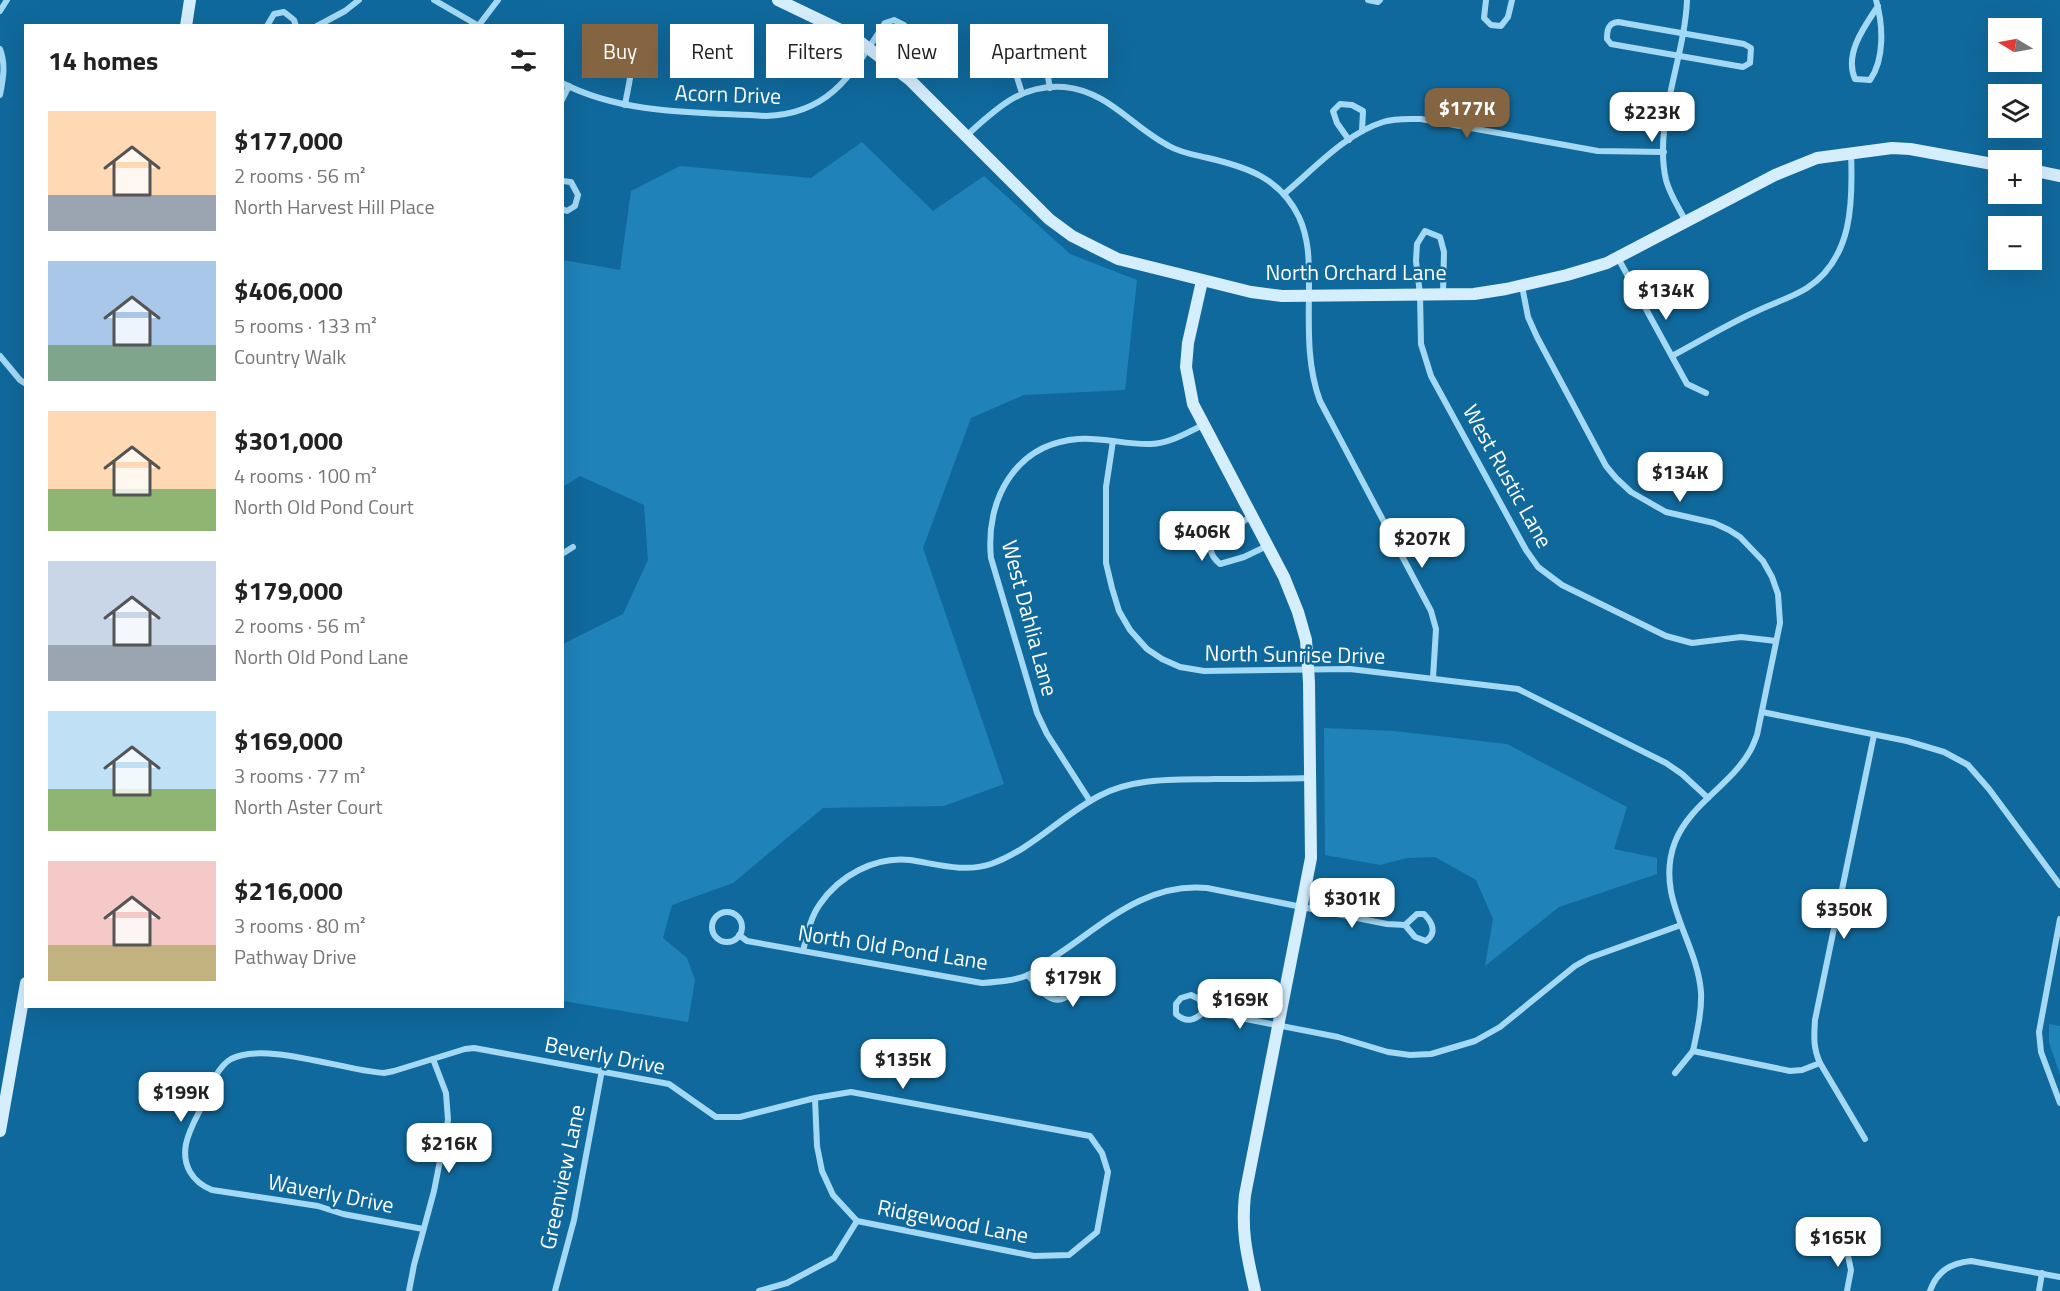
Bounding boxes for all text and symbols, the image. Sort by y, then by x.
north arrow [1988,18,2042,72]
map controls [1988,18,2042,270]
chip: Buy [582,24,658,78]
chip: Rent [670,24,754,78]
chip: Filters [766,24,864,78]
chip: New [876,24,958,78]
chip: Apartment [970,24,1108,78]
text: 14 homes [48,41,158,80]
icon: filters [507,44,540,77]
street label: Acorn Drive [674,75,782,113]
button: layers [1988,84,2042,138]
pin: $177K [1425,88,1509,139]
text: $177K [1439,92,1495,123]
pin: $223K [1610,92,1694,143]
text: $223K [1624,96,1680,127]
text: $177,000 [234,121,343,160]
icon: home [96,135,168,207]
button: + [1988,150,2042,204]
text: 2 rooms · 56 m² [234,160,366,191]
text: North Harvest Hill Place [234,191,434,222]
button: − [1988,216,2042,270]
street label: North Orchard Lane [1266,255,1447,289]
pin: $134K [1624,270,1708,321]
text: $406,000 [234,271,343,310]
text: $134K [1638,274,1694,305]
icon: home [96,285,168,357]
text: 5 rooms · 133 m² [234,310,377,341]
text: Country Walk [234,341,346,372]
street label: West Rustic Lane [1454,398,1562,554]
text: $301,000 [234,421,343,460]
icon: home [96,435,168,507]
pin: $134K [1638,452,1722,503]
text: $134K [1652,456,1708,487]
text: 4 rooms · 100 m² [234,460,377,491]
text: North Old Pond Court [234,491,414,522]
pin: $406K [1160,511,1244,562]
text: $406K [1174,515,1230,546]
pin: $207K [1380,518,1464,569]
text: $207K [1394,522,1450,553]
street label: West Dahlia Lane [993,536,1067,700]
text: $179,000 [234,571,343,610]
icon: home [96,585,168,657]
text: 2 rooms · 56 m² [234,610,366,641]
street label: North Sunrise Drive [1204,635,1386,673]
text: North Old Pond Lane [234,641,408,672]
text: $169,000 [234,721,343,760]
icon: home [96,735,168,807]
text: 3 rooms · 77 m² [234,760,366,791]
text: North Aster Court [234,791,383,822]
text: $216,000 [234,871,343,910]
pin: $301K [1310,878,1394,929]
text: $301K [1324,882,1380,913]
icon: home [96,885,168,957]
pin: $350K [1802,889,1886,940]
text: $350K [1816,893,1872,924]
text: 3 rooms · 80 m² [234,910,366,941]
street label: North Old Pond Lane [796,915,990,979]
text: Pathway Drive [234,941,356,972]
pin: $179K [1031,957,1115,1008]
text: $179K [1045,961,1101,992]
pin: $169K [1198,979,1282,1030]
text: $169K [1212,983,1268,1014]
street label: Beverly Drive [542,1027,668,1083]
pin: $135K [861,1039,945,1090]
text: $135K [875,1043,931,1074]
pin: $199K [139,1072,223,1123]
text: $199K [153,1076,209,1107]
street label: Greenview Lane [530,1101,594,1253]
pin: $216K [407,1123,491,1174]
text: $216K [421,1127,477,1158]
street label: Waverly Drive [265,1164,397,1222]
street label: Ridgewood Lane [875,1190,1031,1252]
pin: $165K [1796,1217,1880,1268]
text: $165K [1810,1221,1866,1252]

